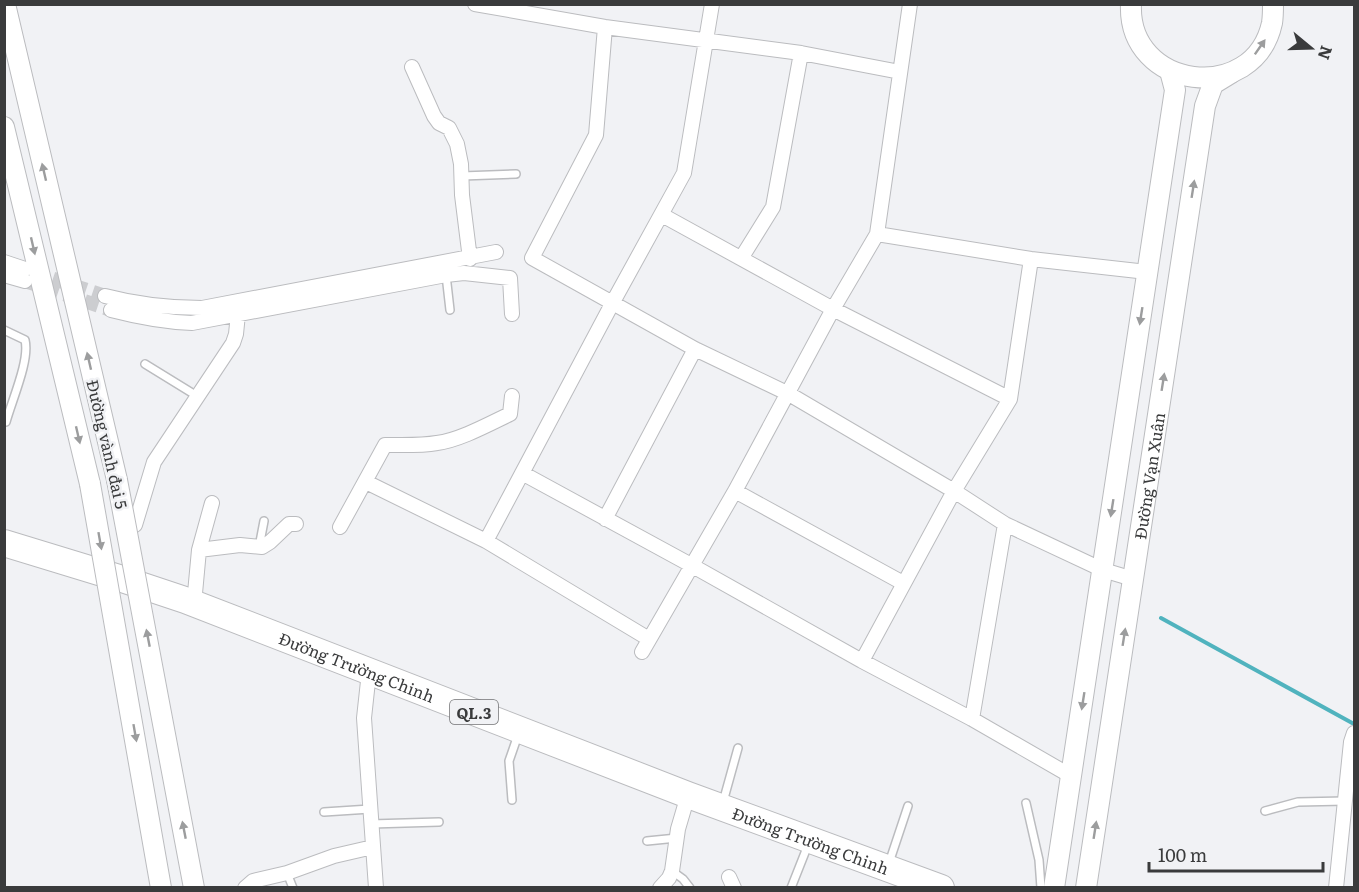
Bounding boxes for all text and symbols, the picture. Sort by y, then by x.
north arrow [1281,18,1341,78]
one-way arrow [1254,39,1266,55]
text: N [1313,43,1340,63]
one-way arrow [39,162,49,181]
one-way arrow [1188,179,1197,198]
one-way arrow [28,236,38,255]
one-way arrow [1136,306,1145,325]
one-way arrow [84,352,93,371]
one-way arrow [1159,372,1168,391]
street label: Đường vành đai 5 [81,377,135,511]
street label: Đường Vạn Xuân [1127,410,1170,541]
one-way arrow [74,426,83,445]
one-way arrow [1107,499,1116,518]
one-way arrow [96,532,105,551]
street label: Đường Trường Chinh [275,626,439,708]
one-way arrow [1120,627,1129,646]
one-way arrow [143,629,152,648]
one-way arrow [1078,692,1087,711]
road number: QL.3 [450,700,498,724]
one-way arrow [130,724,139,743]
street label: Đường Trường Chinh [729,800,893,880]
one-way arrow [179,820,188,839]
one-way arrow [1091,820,1100,839]
scale bar [1149,835,1323,873]
text: 100 m [1158,841,1207,868]

